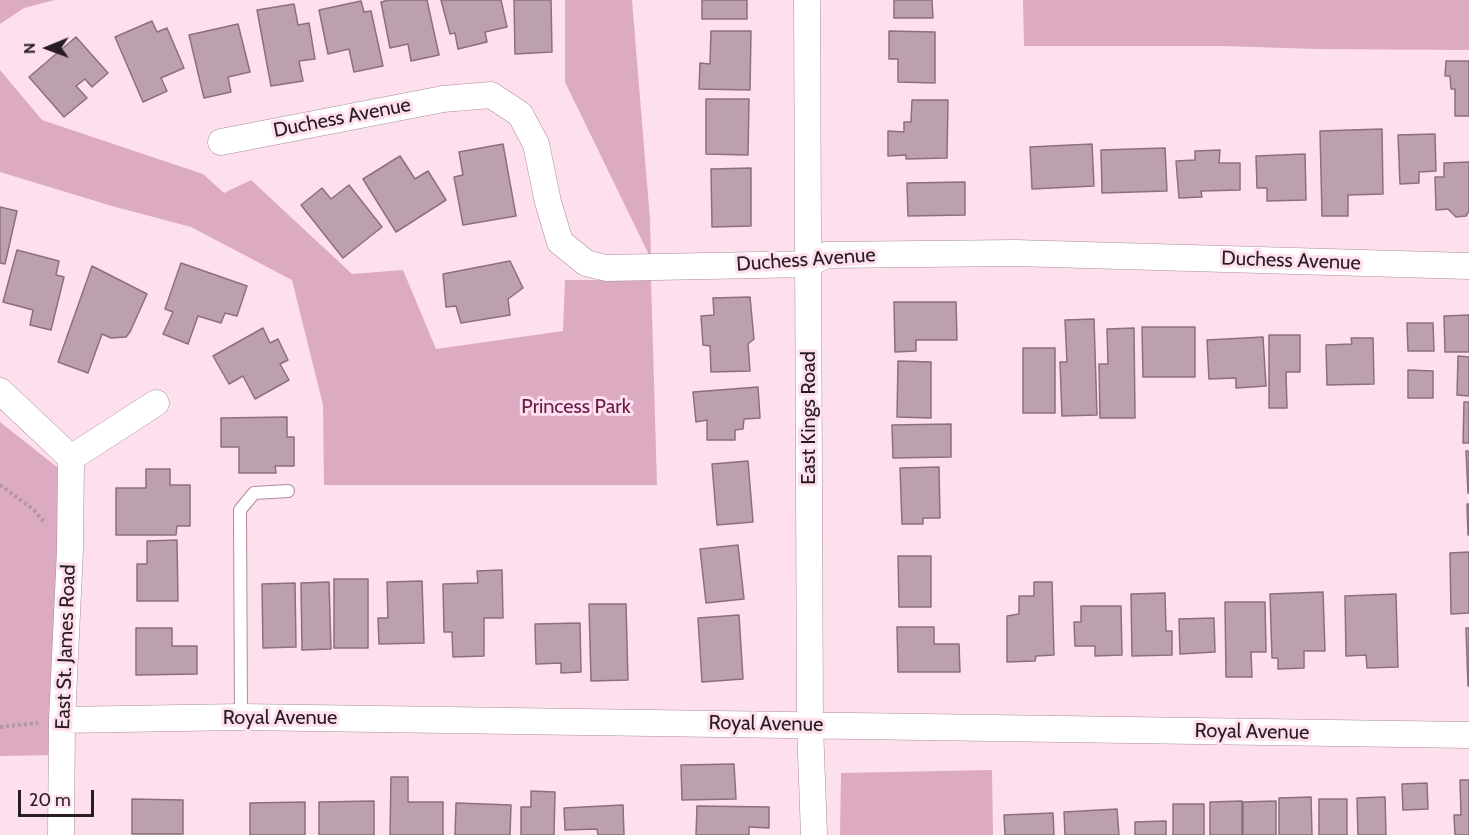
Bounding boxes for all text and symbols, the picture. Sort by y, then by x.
north arrow [18,18,78,78]
text: N [20,43,39,54]
street label: Duchess Avenue [271,93,413,143]
street label: Duchess Avenue [736,243,876,277]
street label: Duchess Avenue [1221,247,1361,275]
street label: East Kings Road [797,351,821,485]
park label: Princess Park [521,395,631,419]
street label: East St. James Road [51,564,81,730]
street label: Royal Avenue [223,706,337,730]
street label: Royal Avenue [708,711,824,737]
street label: Royal Avenue [1194,719,1310,745]
scale bar [21,778,98,816]
text: 20 m [29,789,71,811]

